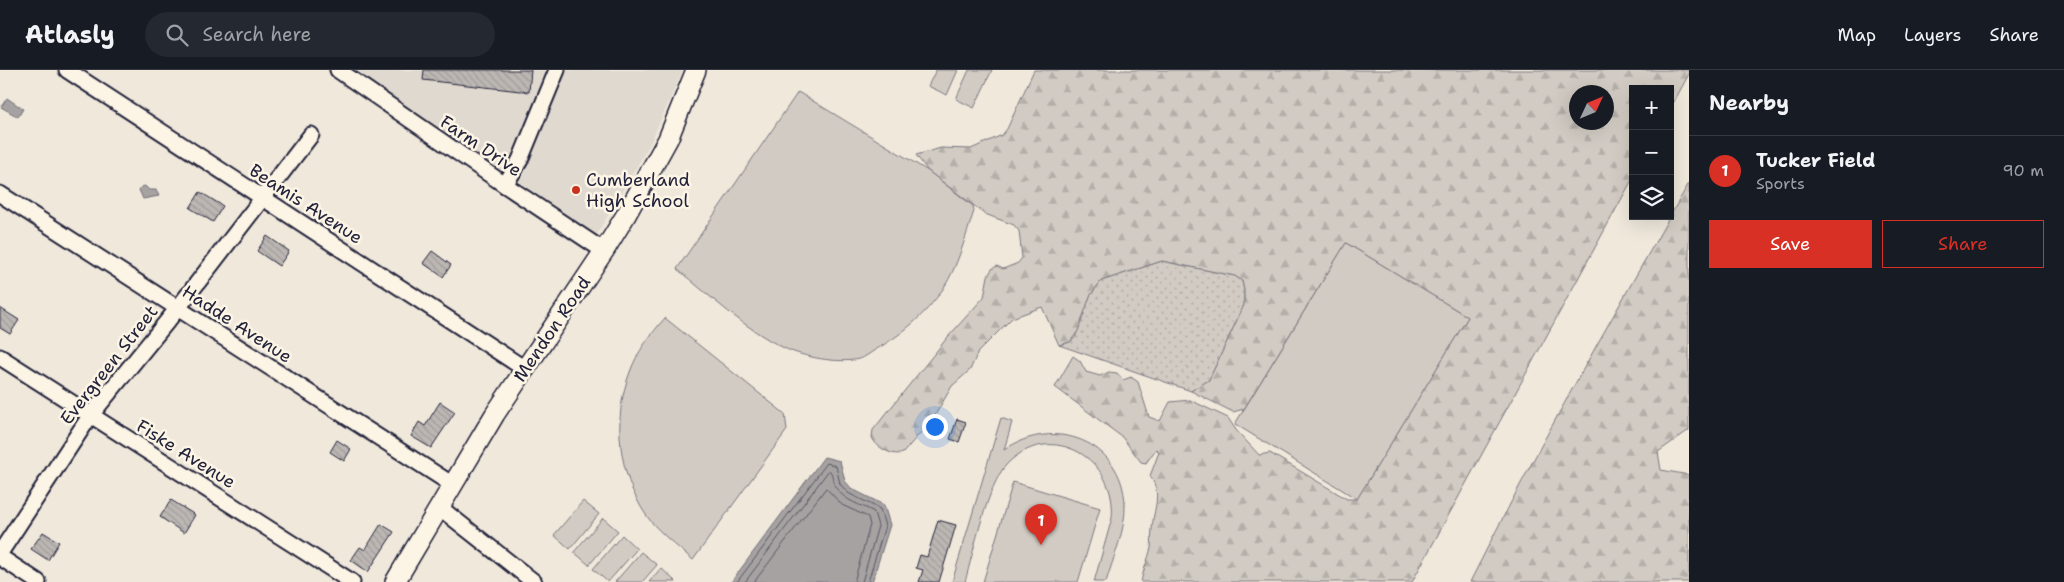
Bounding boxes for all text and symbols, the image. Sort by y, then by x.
search box [145,12,495,57]
text: Atlasly [25,19,115,51]
icon: search [163,21,191,49]
text: Search here [203,22,311,47]
text: Map [1838,23,1876,47]
text: Layers [1904,23,1961,47]
text: Share [1989,23,2039,47]
north arrow [1569,85,1614,130]
map controls [1629,85,1674,220]
button: + [1629,85,1674,130]
text: Nearby [1709,89,1789,117]
street label: Farm Drive [435,110,527,182]
button: − [1629,130,1674,175]
text: Tucker Field [1756,148,1875,173]
street label: Beamis Avenue [245,158,367,250]
text: 1 [1721,160,1729,181]
text: 90 m [2003,160,2044,181]
place label: Cumberland High School [586,168,690,213]
text: Sports [1756,173,1805,194]
button: layers [1629,175,1674,220]
marker: Cumberland High School [570,184,582,196]
button: Save [1709,220,1872,268]
button: Share [1882,220,2044,268]
street label: Mendon Road [508,271,596,387]
street label: Hadde Avenue [177,280,297,368]
street label: Evergreen Street [55,300,163,430]
street label: Fiske Avenue [132,414,240,494]
your location [922,414,948,440]
pin: 1 [1025,504,1057,545]

